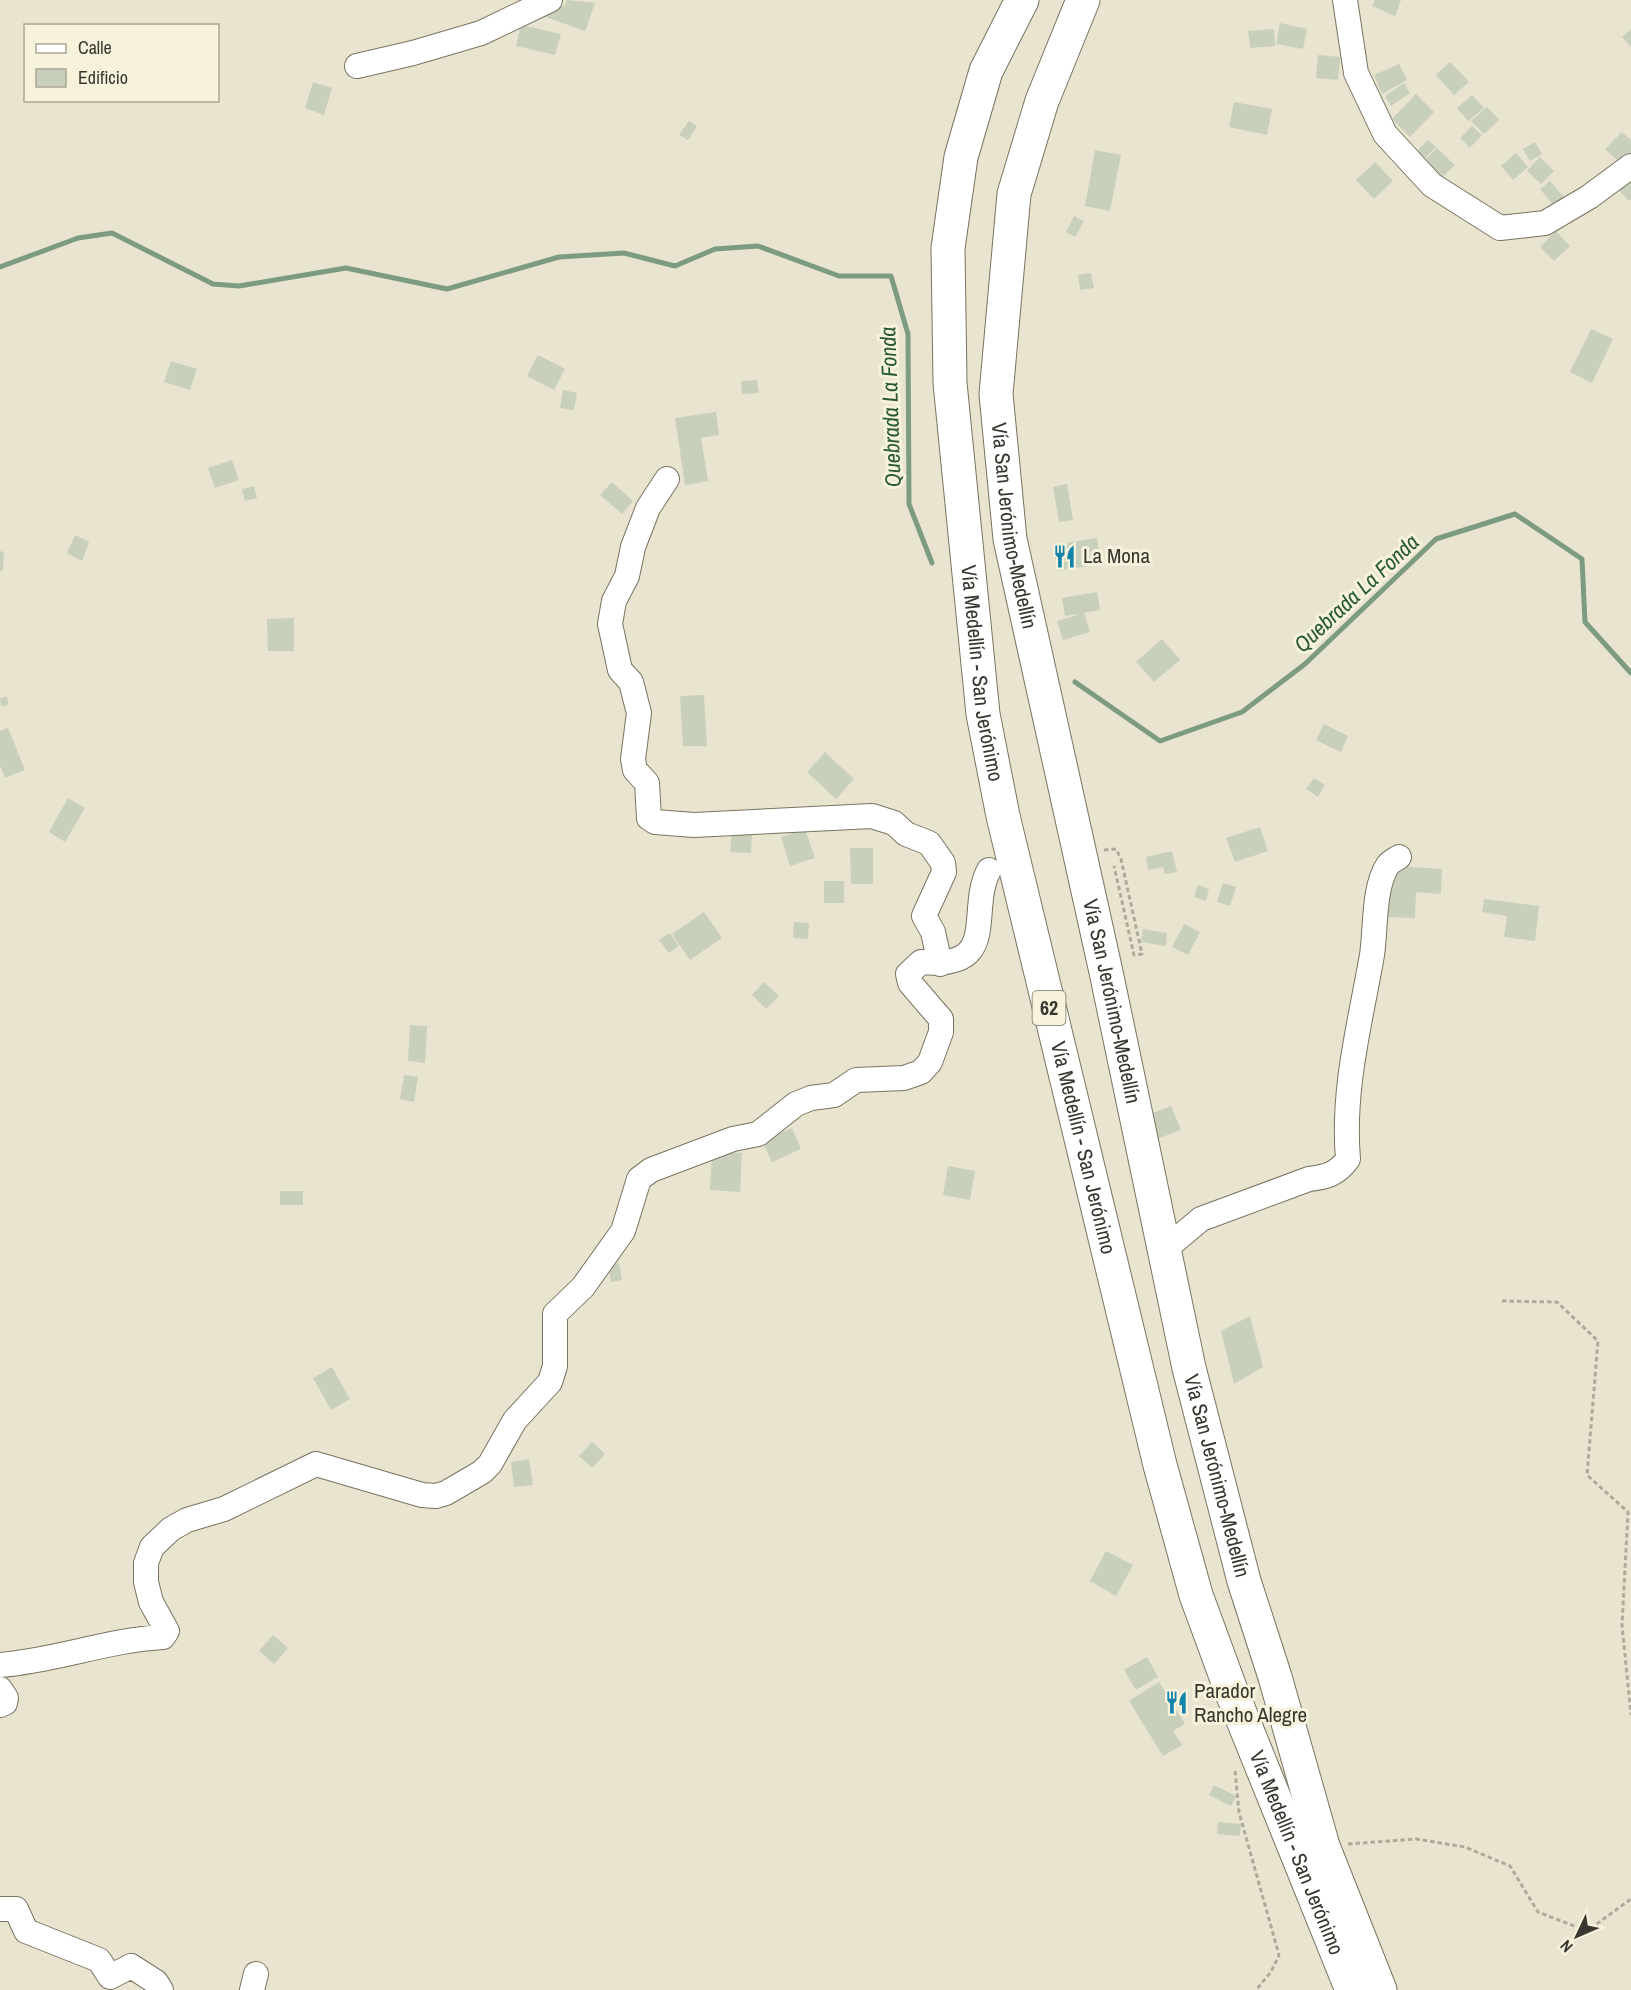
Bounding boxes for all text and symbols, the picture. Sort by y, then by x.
legend [24,24,219,102]
text: Calle [78,35,112,60]
text: Edificio [78,65,128,90]
water label: Quebrada La Fonda [872,326,908,488]
street label: Vía San Jerónimo-Medellín [985,421,1044,631]
water label: Quebrada La Fonda [1287,527,1425,659]
place label: La Mona [1083,541,1150,570]
restaurant icon: La Mona [1052,543,1078,569]
street label: Vía Medellín - San Jerónimo [954,563,1011,784]
street label: Vía San Jerónimo-Medellín [1076,896,1148,1106]
road number: 62 [1032,991,1066,1025]
street label: Vía Medellín - San Jerónimo [1044,1038,1123,1257]
street label: Vía San Jerónimo-Medellín [1177,1371,1257,1580]
place label: Parador Rancho Alegre [1194,1676,1307,1729]
restaurant icon: Parador Rancho Alegre [1163,1690,1189,1716]
street label: Vía Medellín - San Jerónimo [1243,1746,1351,1959]
north arrow [1547,1906,1607,1966]
text: N [1555,1935,1577,1957]

